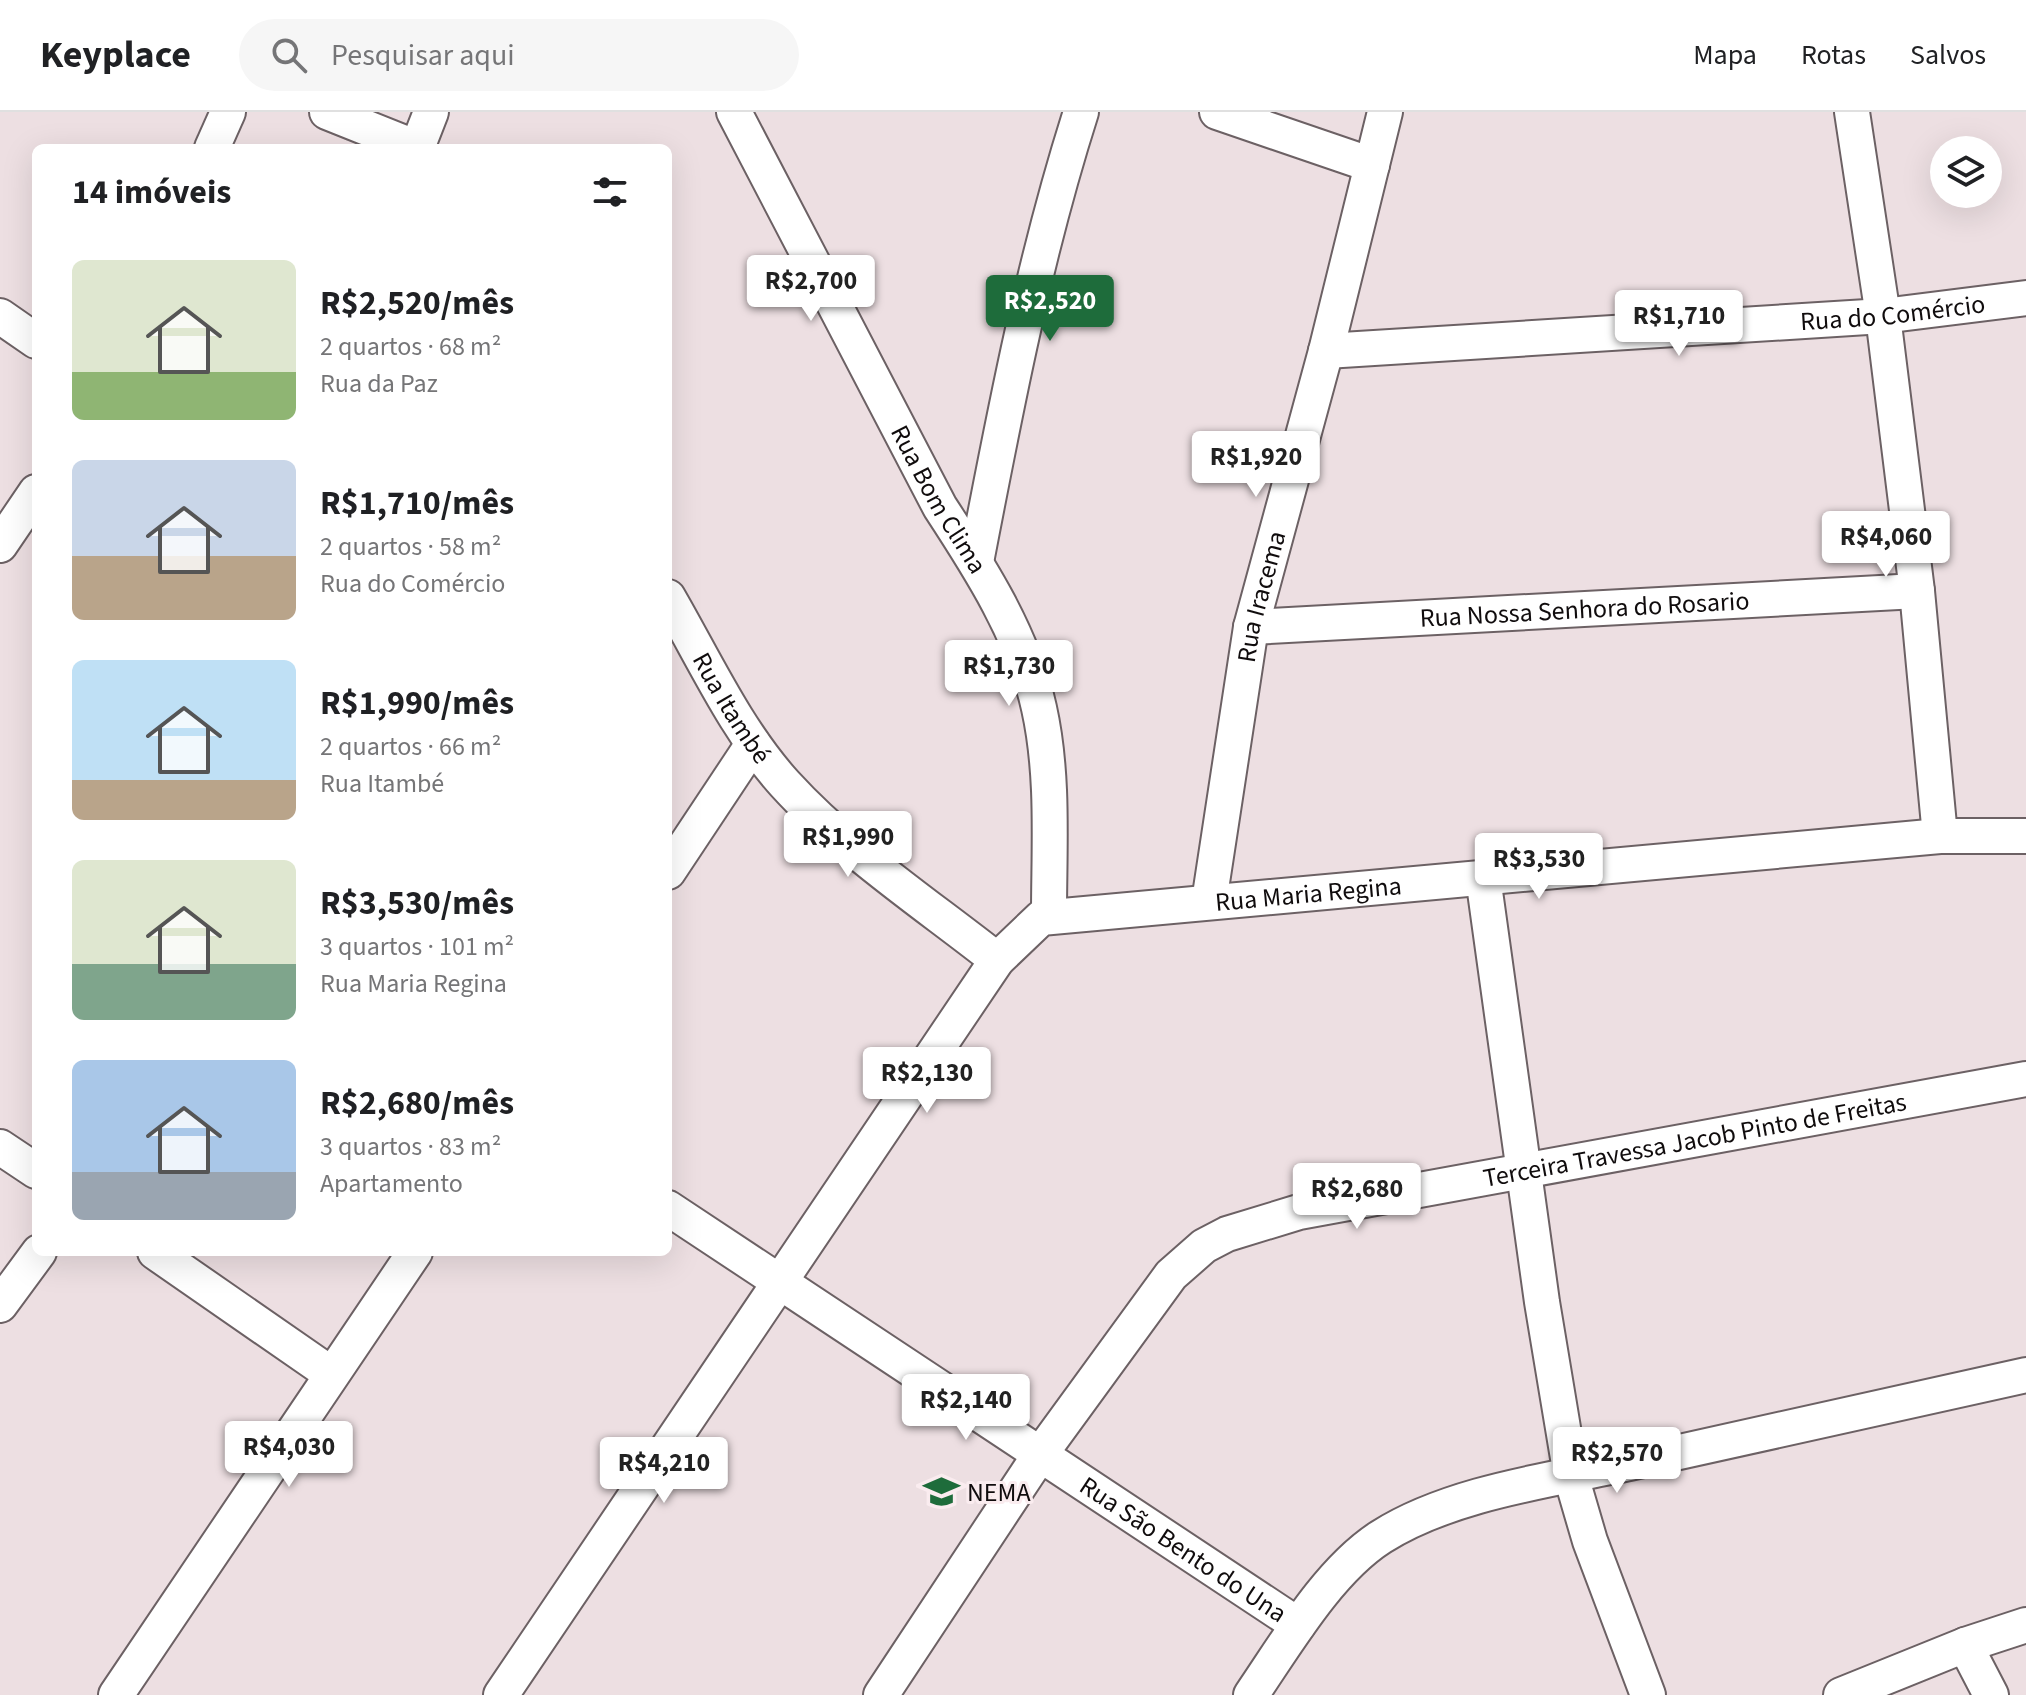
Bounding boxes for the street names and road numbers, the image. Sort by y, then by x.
street label: Rua do Comércio [1799,285,1987,340]
street label: Rua Bom Clima [882,418,996,580]
street label: Rua Iracema [1227,527,1295,665]
street label: Rua Nossa Senhora do Rosario [1419,582,1750,636]
street label: Rua Itambé [684,646,780,771]
street label: Rua Maria Regina [1214,867,1403,921]
street label: Terceira Travessa Jacob Pinto de Freitas [1480,1083,1909,1196]
street label: Rua São Bento do Una [1072,1467,1294,1631]

